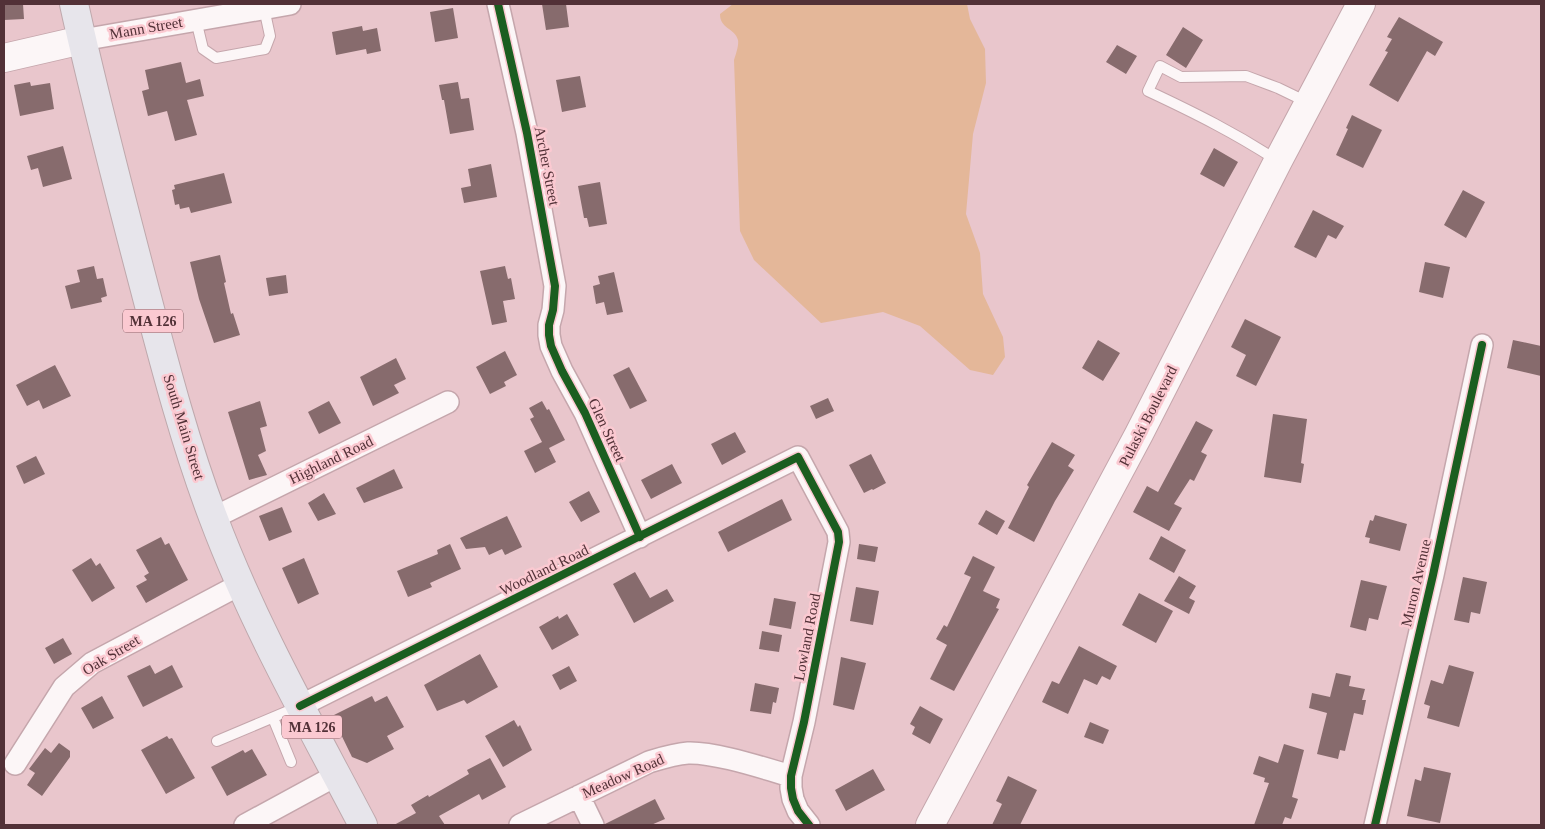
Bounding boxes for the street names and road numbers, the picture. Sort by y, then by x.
street label: Mann Street [108,14,185,42]
street label: Archer Street [531,125,563,208]
road number: MA 126 [123,310,183,332]
street label: Pulaski Boulevard [1116,363,1180,469]
street label: South Main Street [160,372,208,482]
street label: Glen Street [585,396,629,465]
street label: Highland Road [286,433,376,487]
street label: Muron Avenue [1398,537,1434,628]
street label: Woodland Road [497,541,591,598]
street label: Lowland Road [791,591,823,682]
street label: Oak Street [80,631,143,678]
road number: MA 126 [282,716,342,739]
street label: Meadow Road [580,751,667,801]

